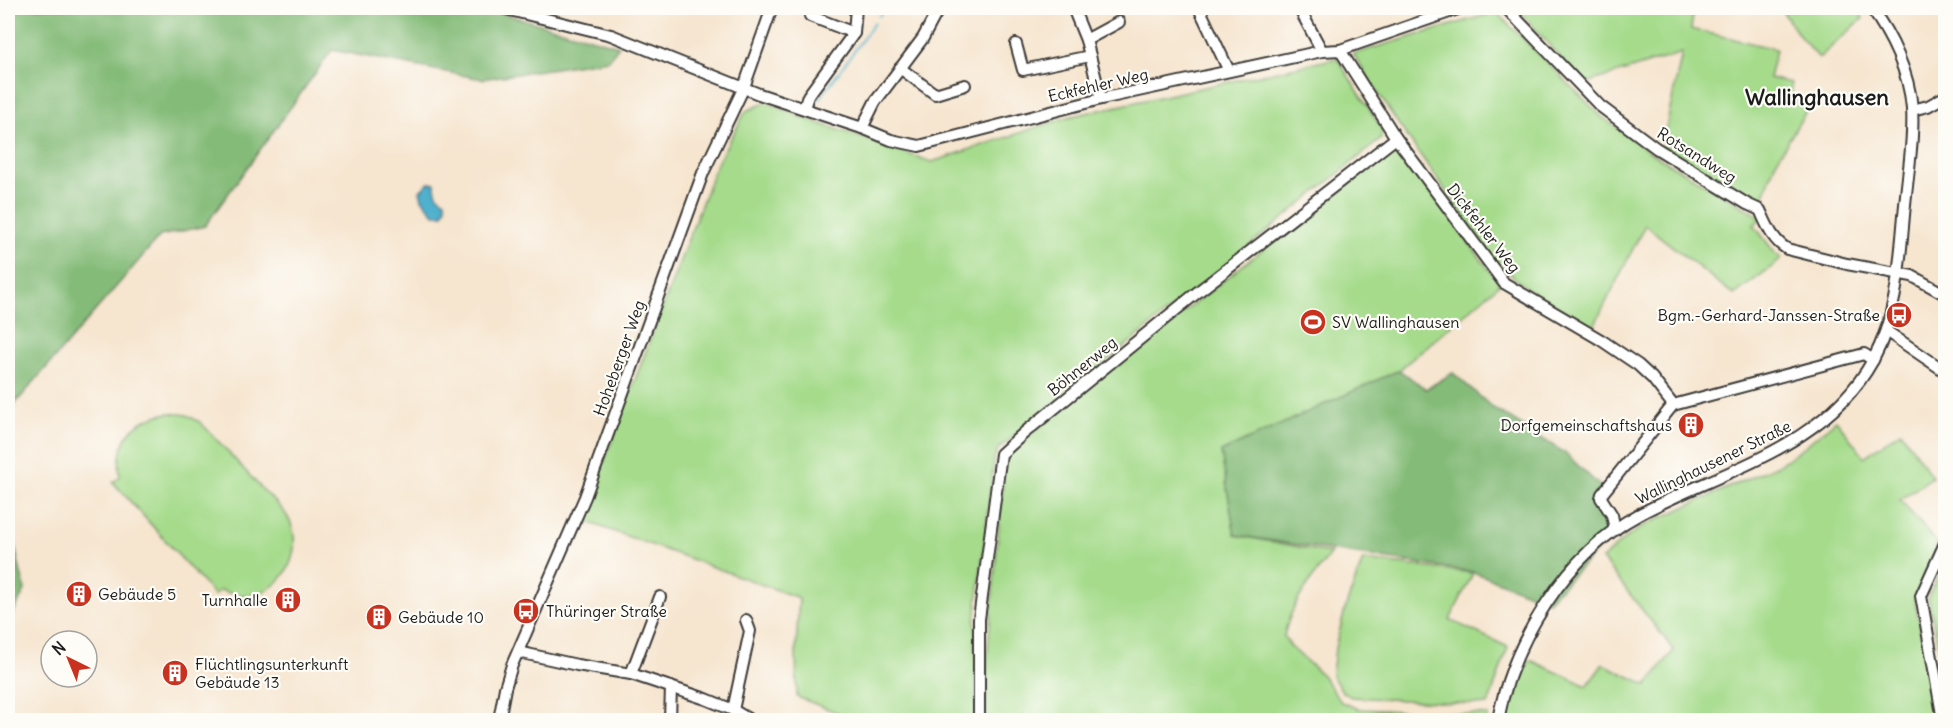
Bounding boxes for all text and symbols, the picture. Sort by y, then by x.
street label: Eckfehler Weg [1046,64,1150,106]
district label: Wallinghausen [1745,83,1889,111]
street label: Rotsandweg [1654,123,1740,187]
street label: Dickfehler Weg [1443,179,1525,277]
street label: Hoheberger Weg [589,297,649,419]
bus stop icon: Bgm.-Gerhard-Janssen-Straße [1884,300,1914,330]
place label: Bgm.-Gerhard-Janssen-Straße [1658,305,1880,325]
sports icon: SV Wallinghausen [1298,307,1328,337]
place label: SV Wallinghausen [1332,312,1460,332]
street label: Böhnerweg [1043,332,1121,400]
building icon: Dorfgemeinschaftshaus [1676,410,1706,440]
place label: Dorfgemeinschaftshaus [1500,415,1672,435]
street label: Wallinghausener Straße [1632,416,1794,508]
building icon: Gebäude 5 [64,579,94,609]
place label: Gebäude 5 [98,584,176,604]
building icon: Turnhalle [273,585,303,615]
place label: Turnhalle [201,590,268,610]
bus stop icon: Thüringer Straße [511,596,541,626]
place label: Thüringer Straße [546,601,667,621]
building icon: Gebäude 10 [364,602,394,632]
place label: Gebäude 10 [398,607,484,627]
north arrow [39,629,99,689]
text: N [48,637,70,659]
place label: Flüchtlingsunterkunft Gebäude 13 [195,654,349,692]
building icon: Flüchtlingsunterkunft Gebäude 13 [160,658,190,688]

